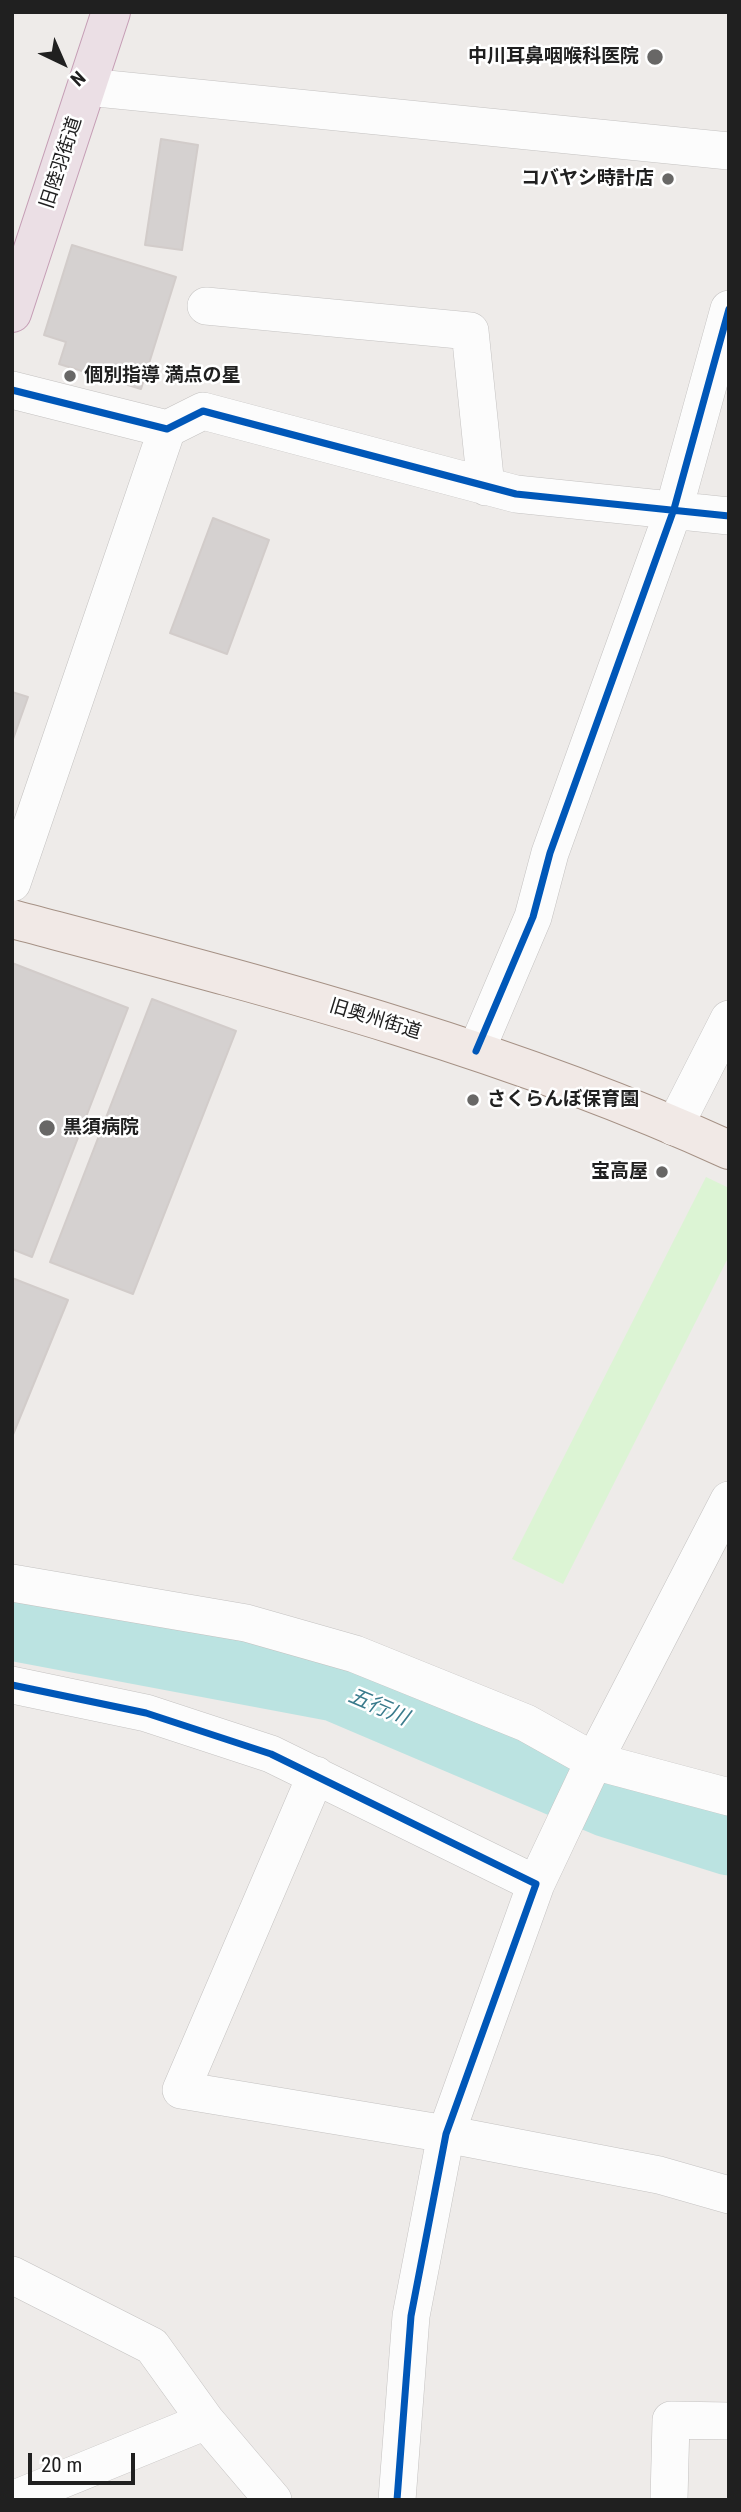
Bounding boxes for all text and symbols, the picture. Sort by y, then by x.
north arrow [28,28,98,98]
place label: 中川耳鼻咽喉科医院 [468,46,639,68]
marker: 中川耳鼻咽喉科医院 [645,47,665,67]
text: N [66,66,90,91]
street label: 旧陸羽街道 [36,114,88,212]
place label: コバヤシ時計店 [521,168,654,190]
marker: コバヤシ時計店 [660,171,676,187]
place label: 個別指導 満点の星 [84,365,240,387]
marker: 個別指導 満点の星 [62,368,78,384]
street label: 旧奥州街道 [326,995,424,1045]
place label: さくらんぼ保育園 [487,1089,639,1111]
marker: さくらんぼ保育園 [465,1092,481,1108]
place label: 黒須病院 [63,1117,139,1139]
marker: 黒須病院 [37,1118,57,1138]
place label: 宝高屋 [591,1161,648,1183]
marker: 宝高屋 [654,1164,670,1180]
water label: 五行川 [344,1684,412,1732]
scale bar [32,2438,138,2482]
text: 20 m [41,2453,82,2477]

